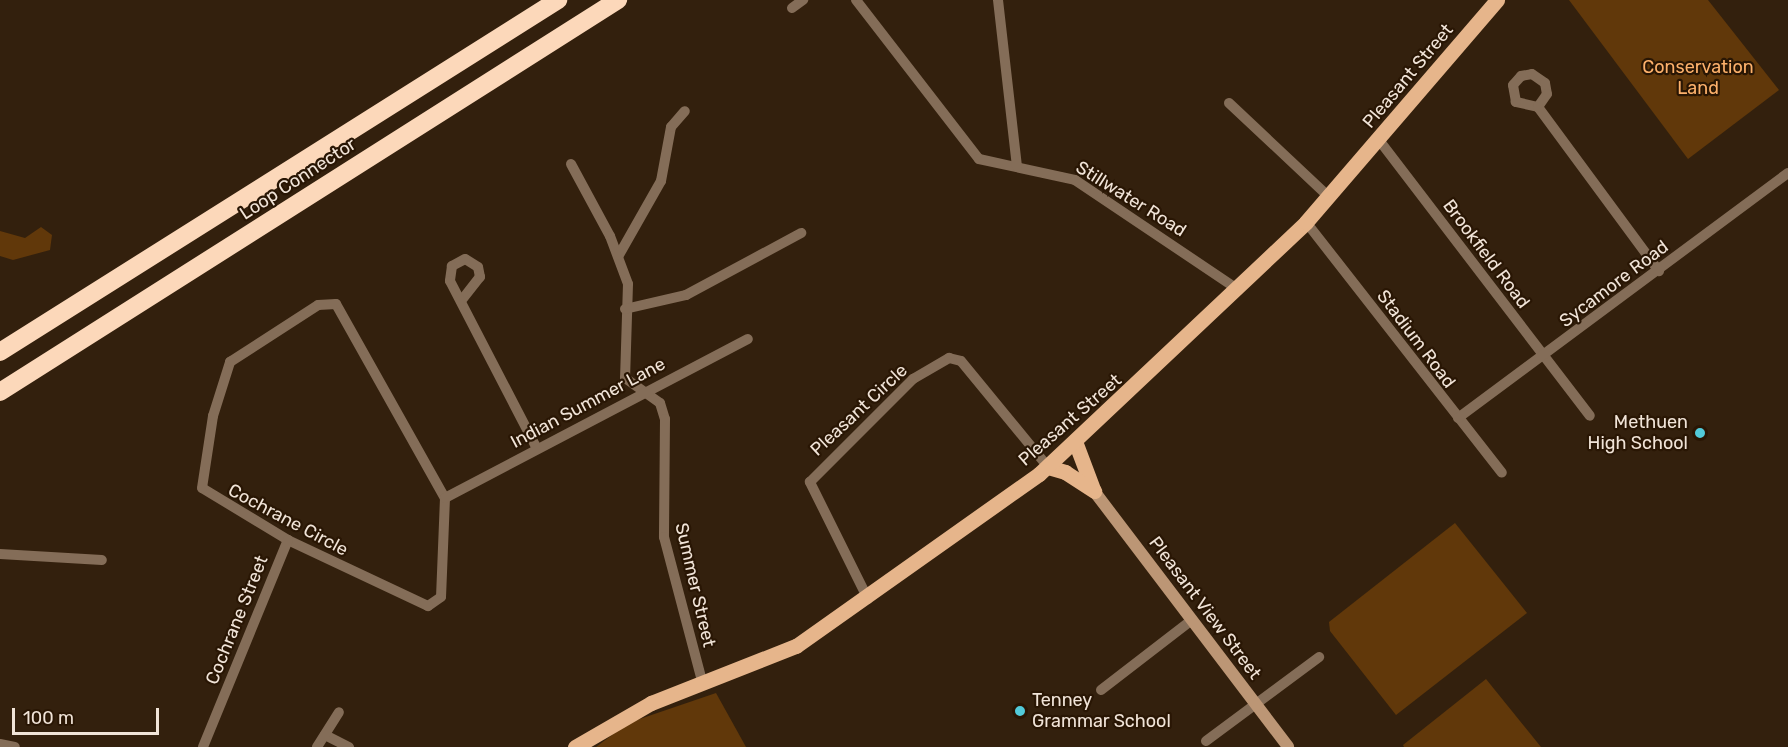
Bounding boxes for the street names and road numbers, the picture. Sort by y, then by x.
street label: Pleasant Street [1358,20,1458,132]
street label: Loop Connector [236,133,360,225]
street label: Stillwater Road [1072,156,1190,242]
street label: Brookfield Road [1438,195,1534,313]
street label: Sycamore Road [1555,236,1673,332]
street label: Stadium Road [1372,286,1460,392]
street label: Indian Summer Lane [507,353,669,453]
street label: Pleasant Circle [806,360,912,460]
street label: Pleasant Street [1014,369,1126,471]
street label: Cochrane Circle [224,479,352,561]
street label: Summer Street [670,521,720,649]
street label: Pleasant View Street [1144,532,1266,684]
street label: Cochrane Street [201,552,273,688]

